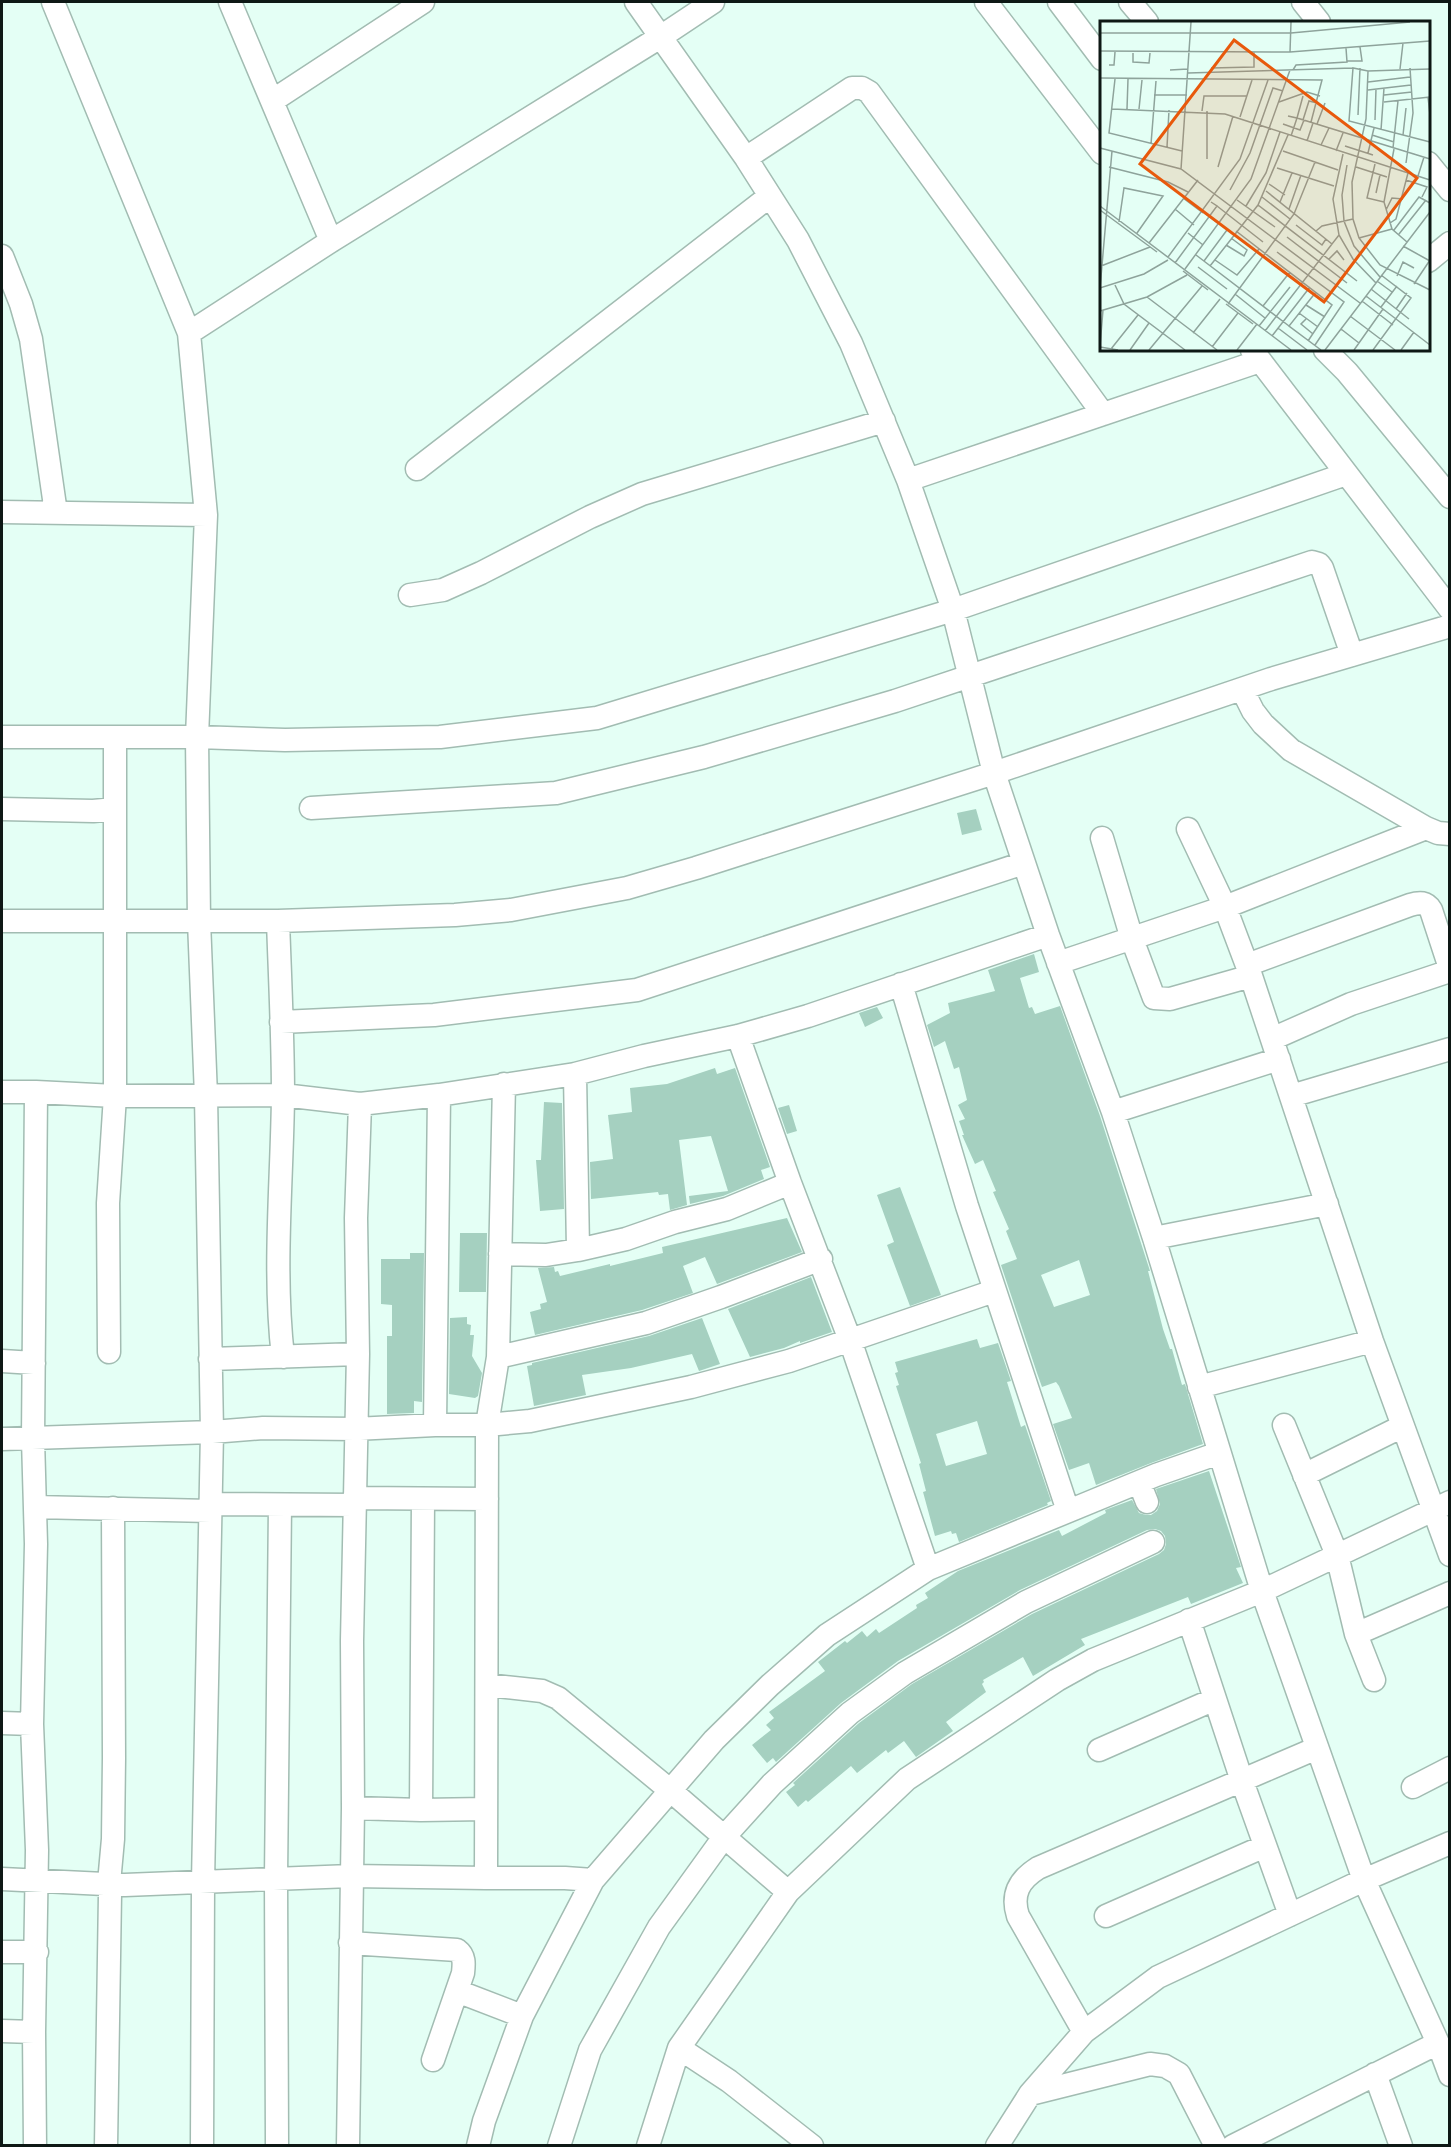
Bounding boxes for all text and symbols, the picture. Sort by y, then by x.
inset map [1100,21,1430,351]

